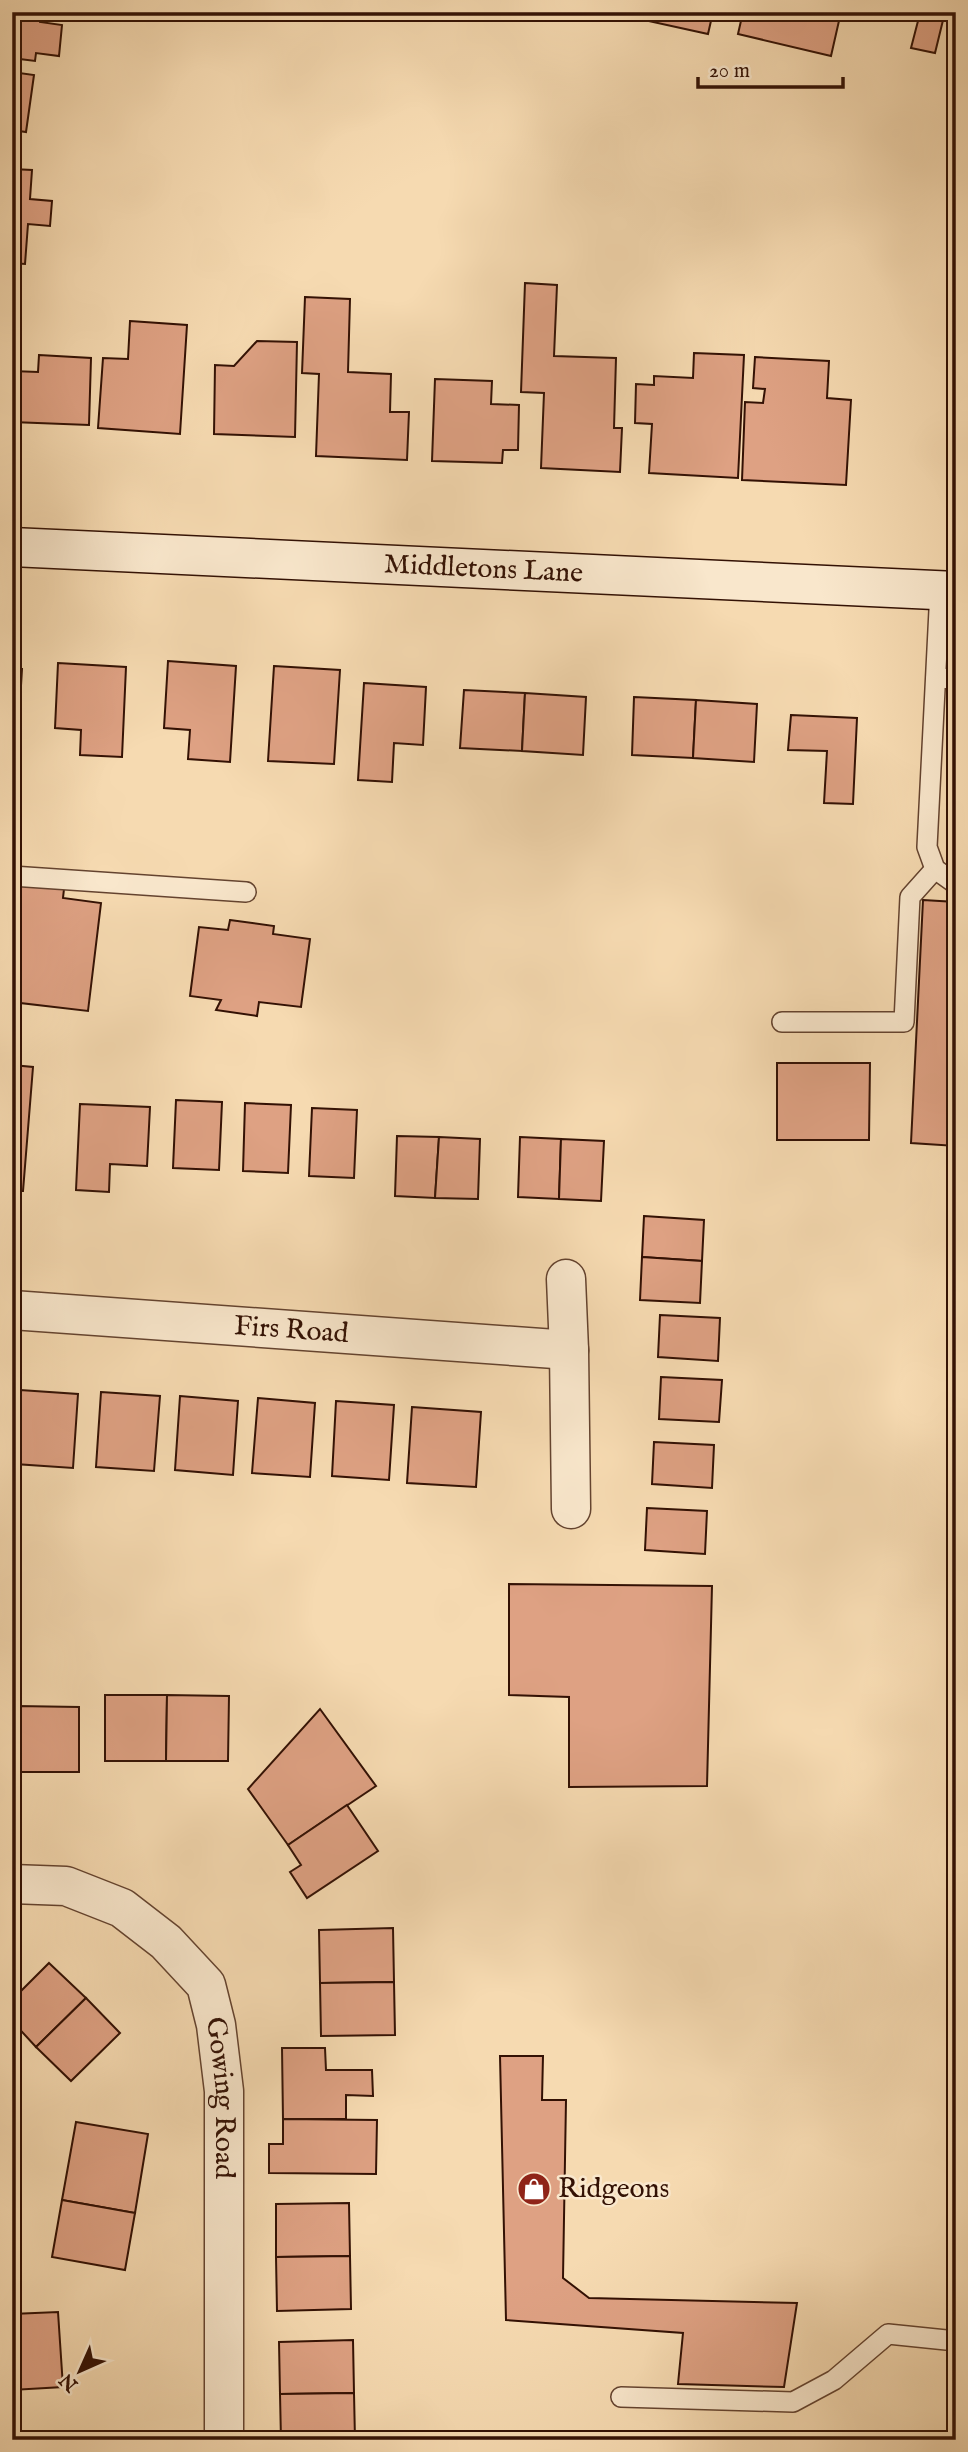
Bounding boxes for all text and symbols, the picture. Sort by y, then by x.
scale bar [698,46,844,90]
text: 20 m [709,58,750,85]
street label: Middletons Lane [383,547,584,591]
street label: Firs Road [233,1308,350,1352]
street label: Gowing Road [198,2015,242,2179]
shop icon: Ridgeons [515,2170,553,2208]
place label: Ridgeons [558,2172,669,2207]
north arrow [46,2336,116,2406]
text: N [55,2367,84,2397]

